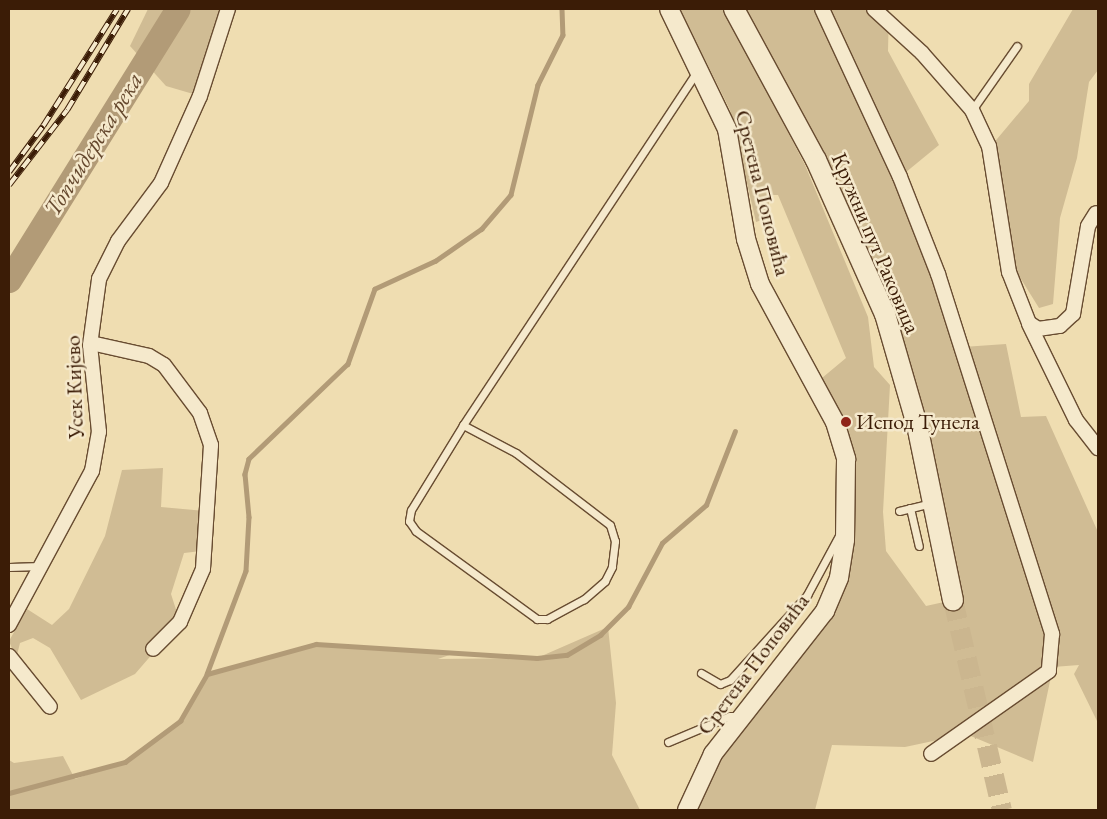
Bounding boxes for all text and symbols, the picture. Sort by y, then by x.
water label: Топчидерска река [37,67,149,221]
street label: Сретена Поповића [730,107,796,279]
street label: Кружни пут Раковица [826,149,926,337]
street label: Усек Кијево [59,335,89,439]
place label: Испод Тунела [856,409,980,435]
marker: Испод Тунела [840,416,852,428]
street label: Сретена Поповића [691,588,815,740]

